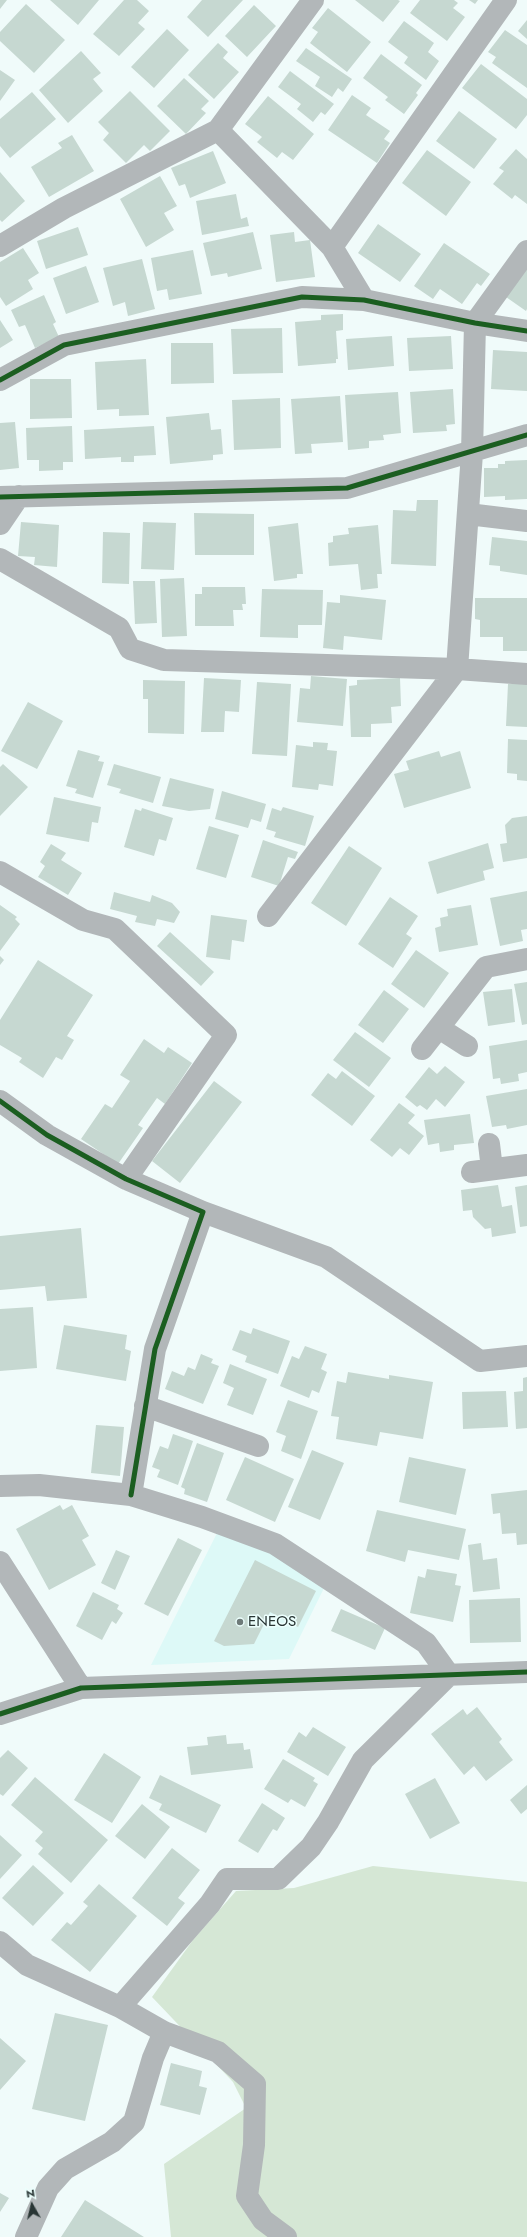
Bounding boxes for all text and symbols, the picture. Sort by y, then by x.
place label: ENEOS [248,1613,296,1631]
marker: ENEOS [235,1617,245,1627]
north arrow [12,2185,52,2225]
text: N [25,2185,36,2202]

